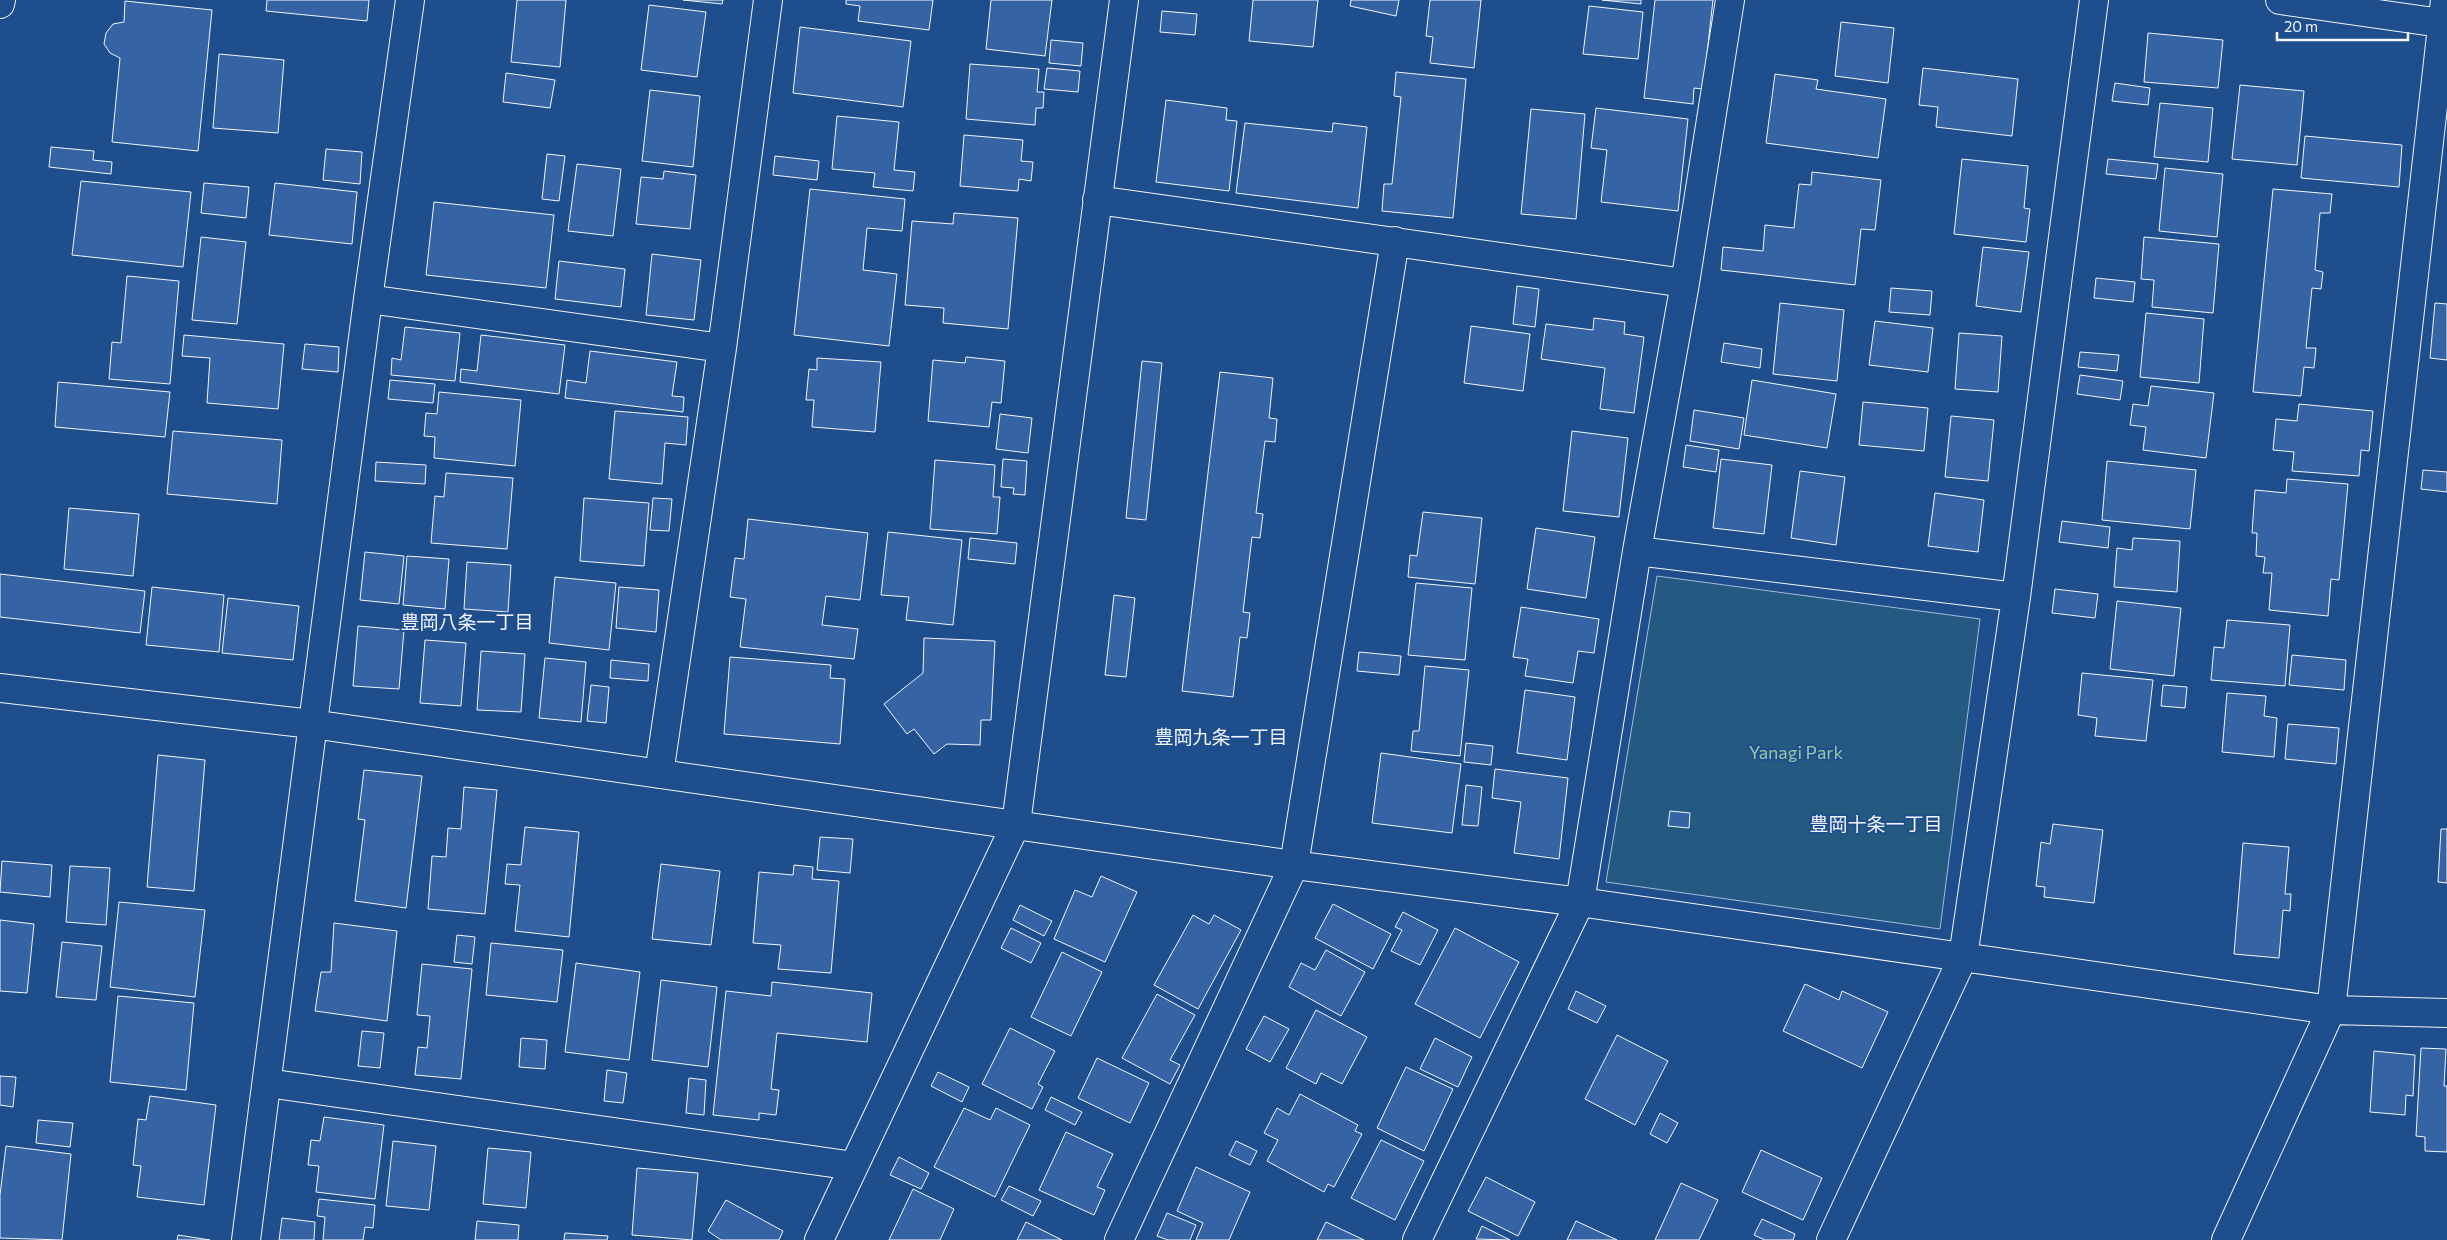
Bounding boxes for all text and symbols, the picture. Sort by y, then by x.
scale bar [2277,10,2408,42]
text: 20 m [2284,17,2318,35]
district label: 豊岡八条一丁目 [400,610,534,633]
district label: 豊岡九条一丁目 [1154,725,1288,748]
park label: Yanagi Park [1749,741,1844,763]
district label: 豊岡十条一丁目 [1809,812,1943,835]

